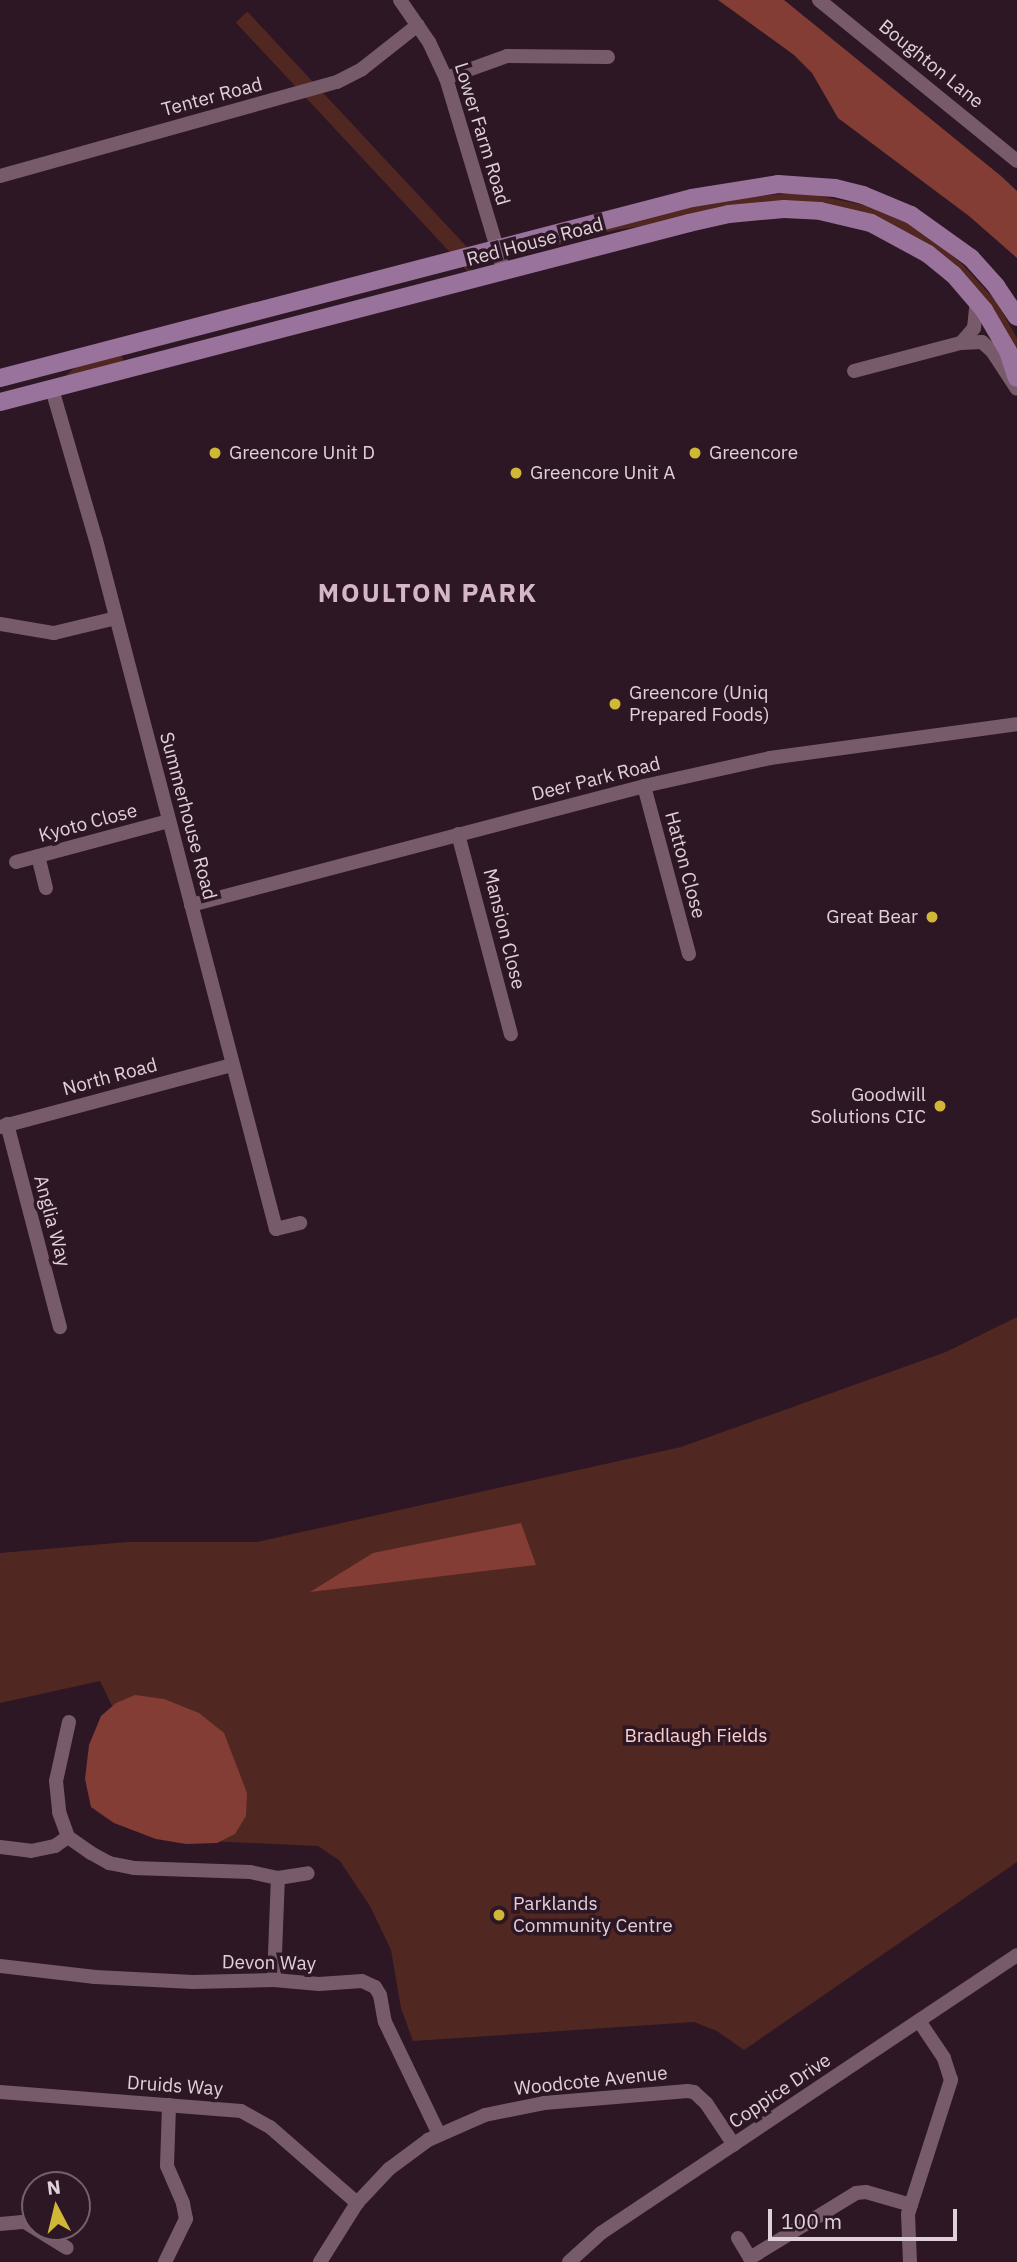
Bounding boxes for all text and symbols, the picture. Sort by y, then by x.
street label: Boughton Lane [874,15,988,113]
street label: Lower Farm Road [449,60,515,208]
street label: Tenter Road [159,73,265,121]
street label: Red House Road [464,213,606,271]
place label: Greencore Unit D [229,442,375,464]
place label: Greencore [709,442,798,464]
marker: Greencore Unit D [207,445,223,461]
marker: Greencore [687,445,703,461]
place label: Greencore Unit A [530,462,675,484]
marker: Greencore Unit A [508,465,524,481]
district label: MOULTON PARK [319,577,537,609]
place label: Greencore (Uniq Prepared Foods) [629,682,770,726]
marker: Greencore (Uniq Prepared Foods) [607,696,623,712]
street label: Summerhouse Road [155,730,221,902]
street label: Deer Park Road [529,752,663,806]
street label: Kyoto Close [36,799,140,847]
street label: Hatton Close [660,809,710,921]
street label: Mansion Close [478,866,530,992]
place label: Great Bear [826,906,918,928]
marker: Great Bear [924,909,940,925]
street label: North Road [60,1053,160,1101]
place label: Goodwill Solutions CIC [811,1084,926,1128]
marker: Goodwill Solutions CIC [932,1098,948,1114]
street label: Anglia Way [29,1173,75,1269]
park label: Bradlaugh Fields [624,1725,768,1747]
place label: Parklands Community Centre [513,1893,673,1937]
marker: Parklands Community Centre [491,1907,507,1923]
street label: Devon Way [222,1951,316,1975]
street label: Coppice Drive [725,2049,835,2133]
street label: Woodcote Avenue [513,2062,669,2100]
street label: Druids Way [126,2071,224,2101]
north arrow [21,2171,91,2241]
text: N [45,2174,62,2200]
scale bar [772,2196,961,2240]
text: 100 m [781,2207,842,2235]

